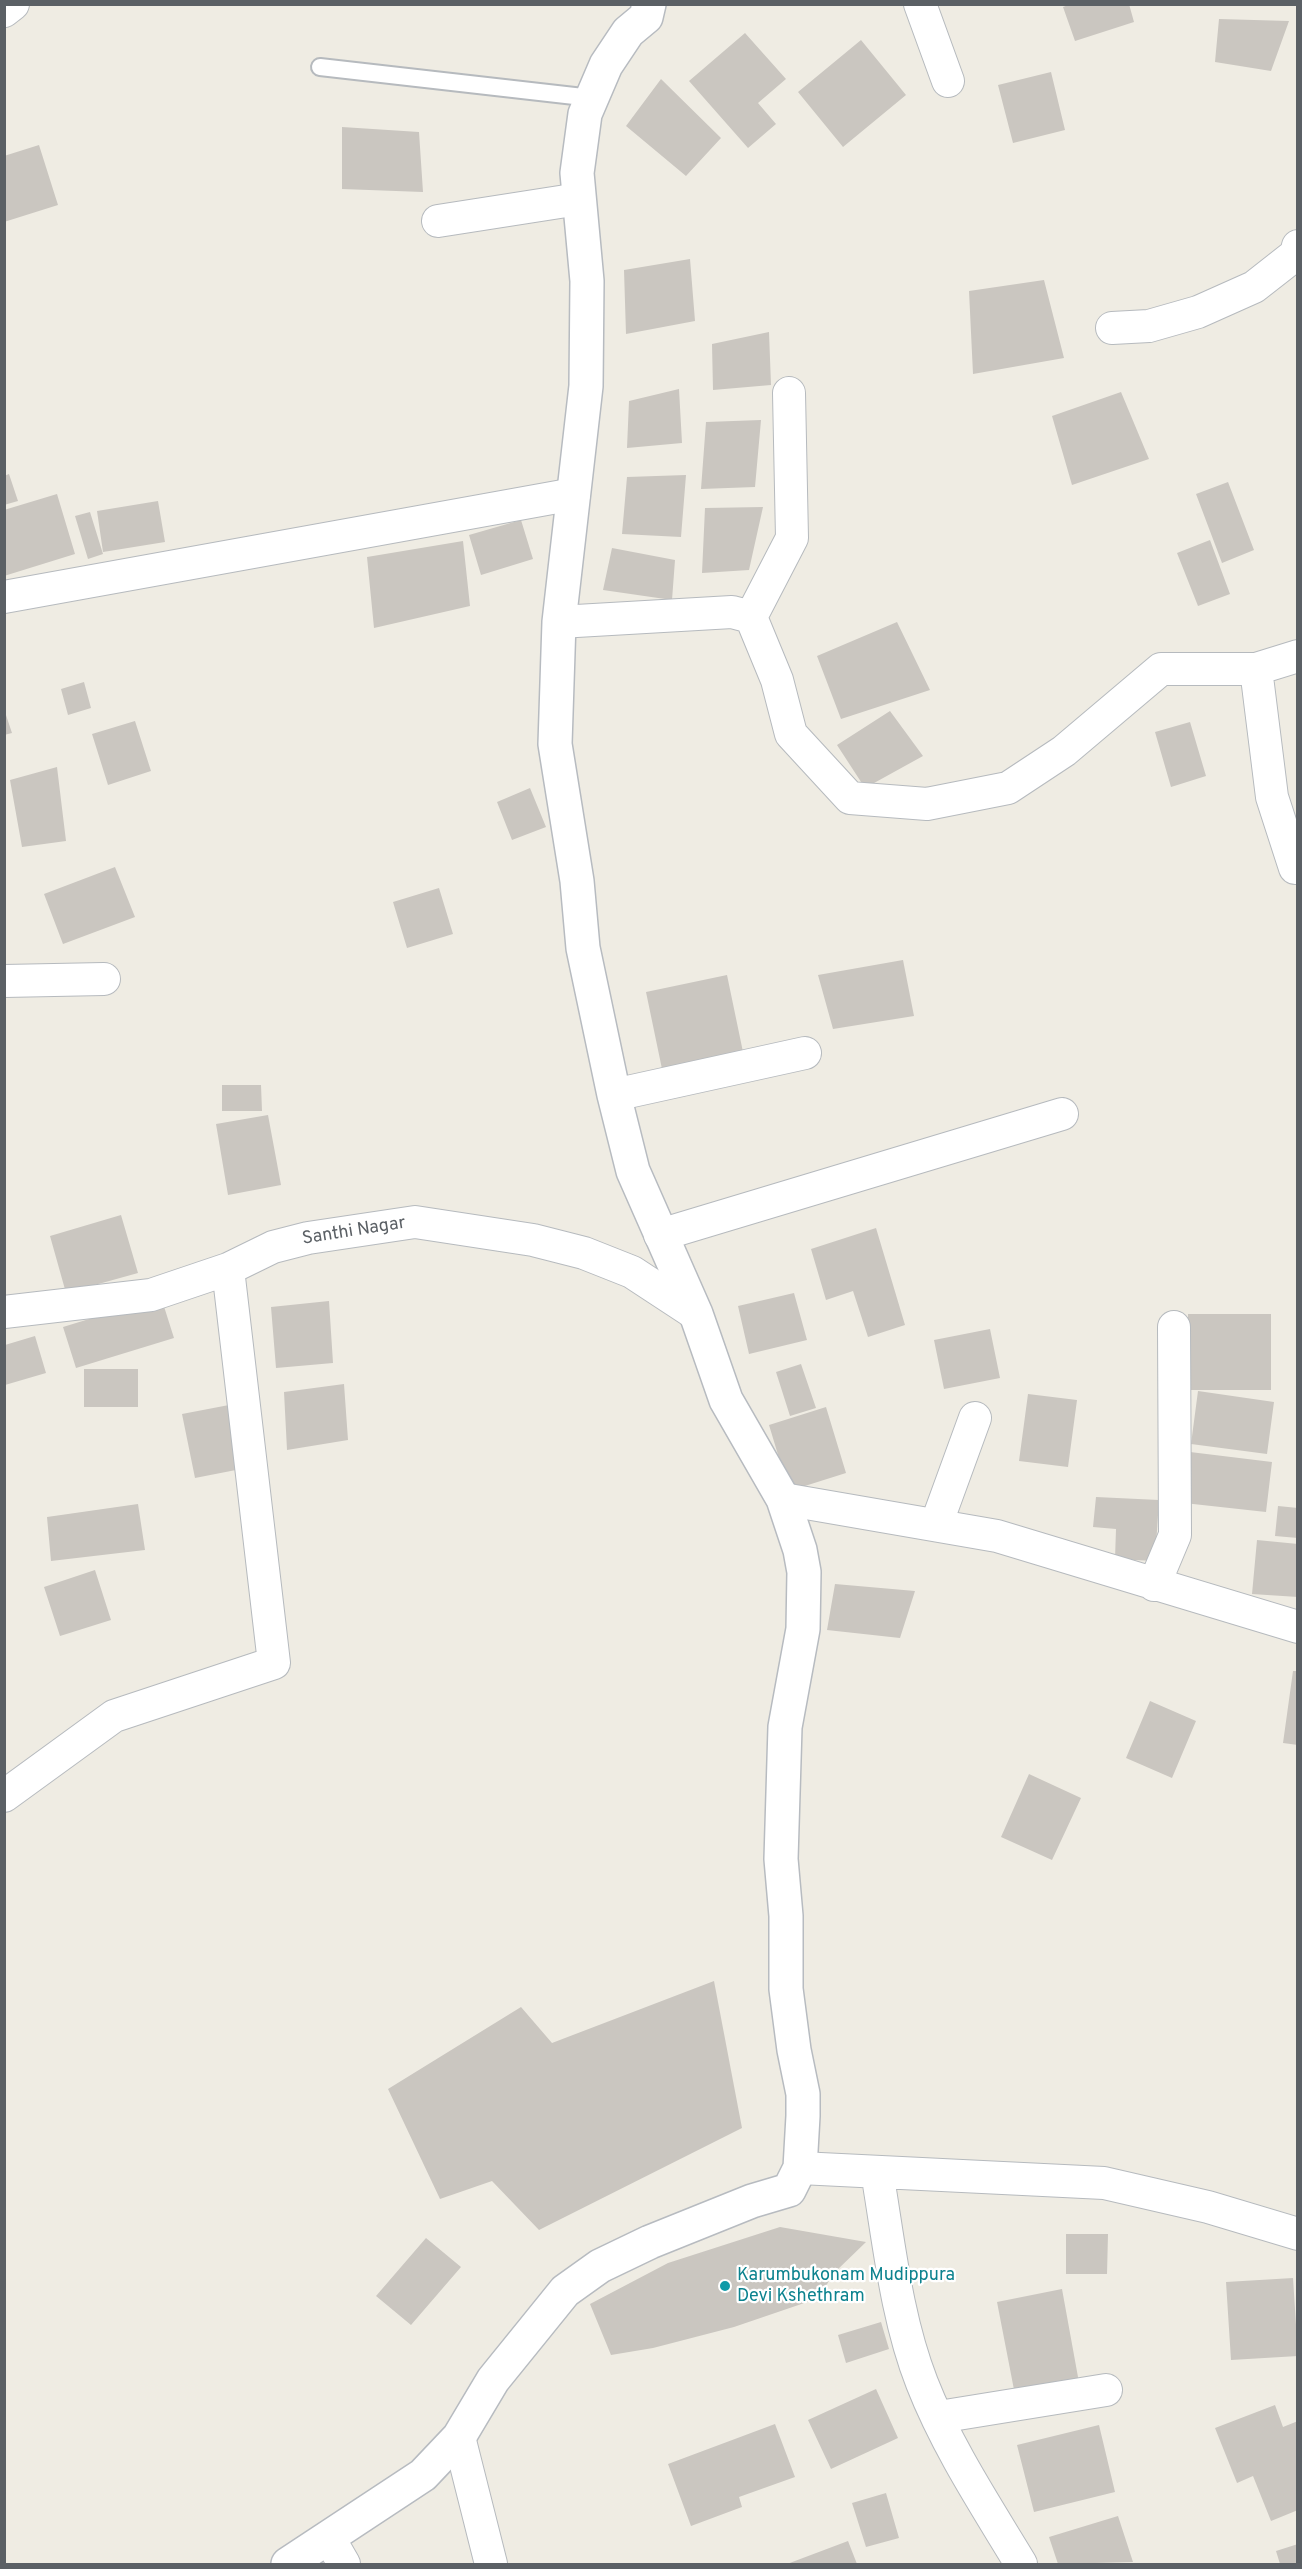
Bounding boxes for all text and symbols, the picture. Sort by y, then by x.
street label: Santhi Nagar [301,1213,407,1251]
place label: Karumbukonam Mudippura Devi Kshethram [737,2265,955,2308]
marker: Karumbukonam Mudippura Devi Kshethram [718,2279,732,2293]

